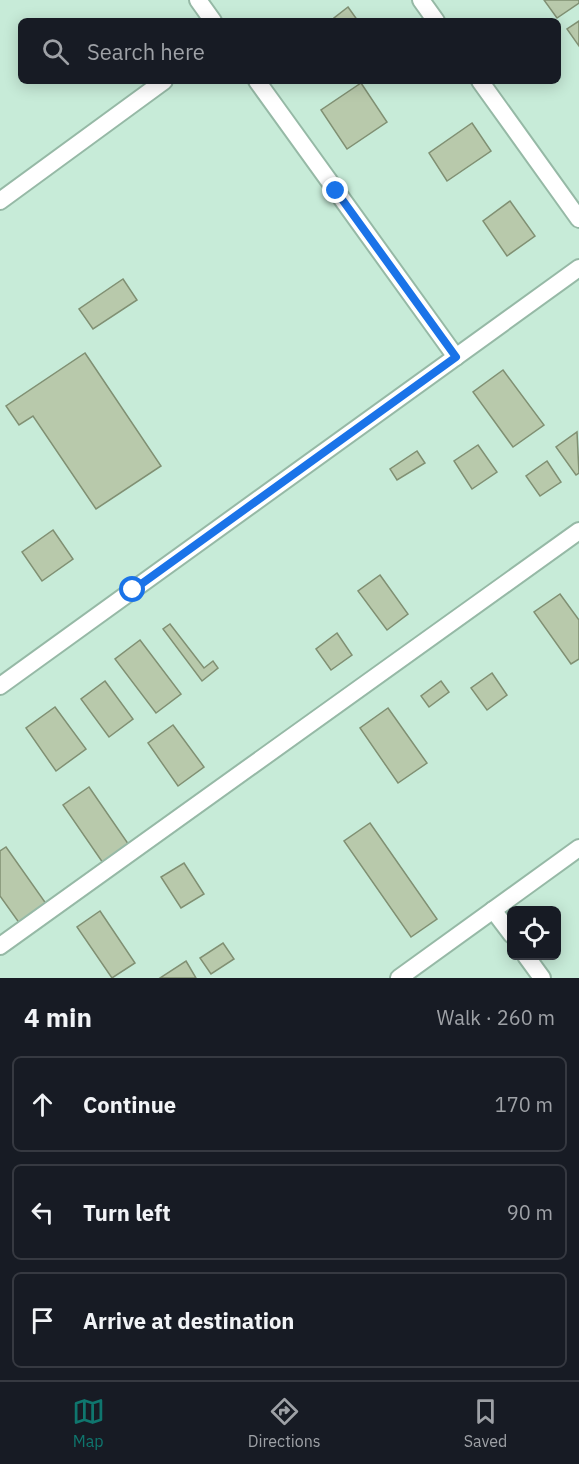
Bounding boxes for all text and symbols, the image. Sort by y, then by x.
search box [18,18,561,84]
icon: search [39,35,72,68]
text: Search here [87,37,205,66]
route end [322,177,348,203]
route start [119,576,145,602]
map controls [507,906,561,960]
button: locate [507,906,561,960]
text: 4 min [24,1000,92,1034]
text: Walk · 260 m [437,1004,555,1031]
icon: ahead [26,1088,59,1121]
text: Continue [83,1090,176,1119]
text: 170 m [495,1091,553,1118]
icon: left [26,1196,59,1229]
text: Turn left [83,1198,171,1227]
text: 90 m [507,1199,553,1226]
icon: arrive [26,1304,59,1337]
text: Arrive at destination [83,1306,294,1335]
tab: Map [72,1395,105,1451]
tab: Directions [248,1395,321,1451]
tab: Saved [464,1395,507,1451]

